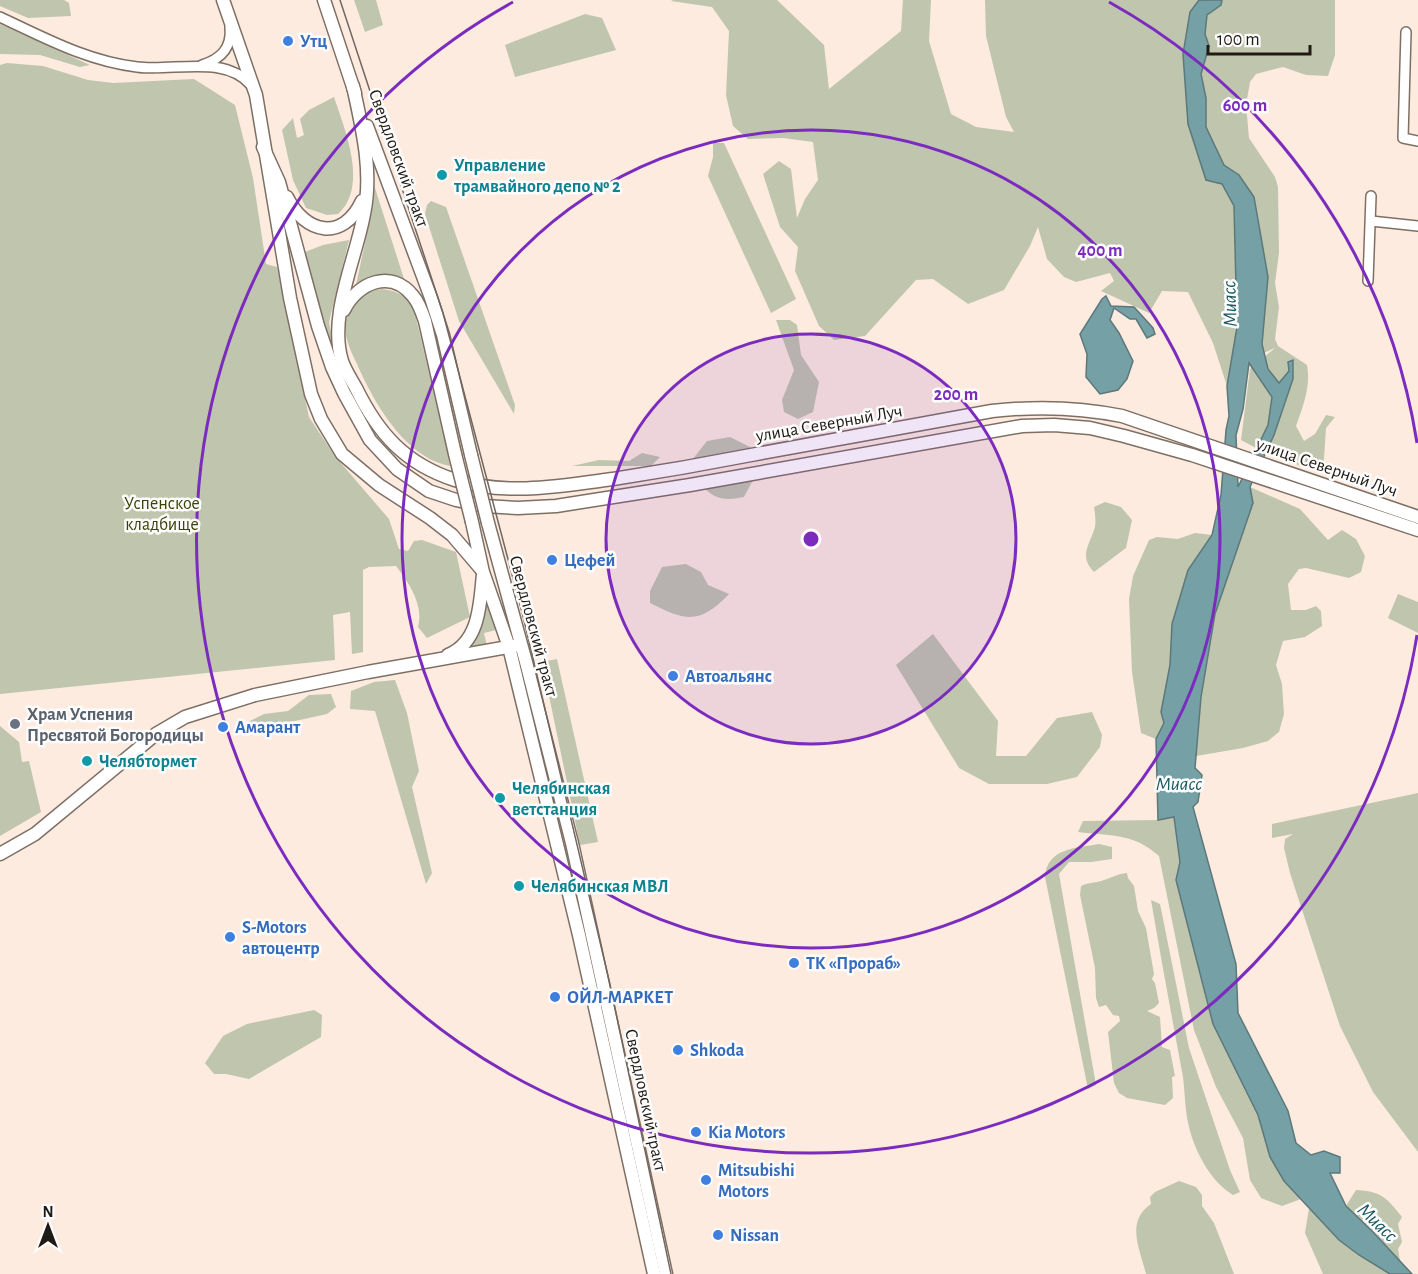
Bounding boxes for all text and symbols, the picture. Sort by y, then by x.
scale bar [1208,18,1310,56]
text: 100 m [1217,31,1260,49]
place label: Утц [300,33,327,51]
marker: Утц [281,34,295,48]
street label: Свердловский тракт [365,87,432,230]
text: 600 m [1223,97,1267,115]
place label: Управление трамвайного депо № 2 [453,157,621,196]
marker: Управление трамвайного депо № 2 [435,168,449,182]
text: 400 m [1077,242,1123,260]
water label: Миасс [1219,280,1241,327]
text: 200 m [934,386,978,404]
street label: улица Северный Луч [754,402,904,446]
street label: улица Северный Луч [1253,435,1400,501]
park label: Успенское кладбище [124,495,200,534]
centre of rings [801,529,821,549]
place label: Цефей [564,552,615,570]
marker: Цефей [545,553,559,567]
street label: Свердловский тракт [506,554,561,699]
place label: Автоальянс [685,668,772,686]
marker: Автоальянс [666,669,680,683]
place label: Храм Успения Пресвятой Богородицы [27,706,204,745]
marker: Храм Успения Пресвятой Богородицы [8,717,22,731]
place label: Амарант [235,719,301,737]
marker: Амарант [216,720,230,734]
place label: Челябтормет [99,753,197,771]
marker: Челябтормет [80,754,94,768]
water label: Миасс [1156,774,1202,794]
place label: Челябинская ветстанция [512,780,610,819]
marker: Челябинская ветстанция [493,791,507,805]
place label: Челябинская МВЛ [531,878,669,896]
marker: Челябинская МВЛ [512,879,526,893]
place label: S-Motors автоцентр [242,919,320,958]
marker: S-Motors автоцентр [223,930,237,944]
place label: ТК «Прораб» [806,955,901,973]
marker: ТК «Прораб» [787,956,801,970]
place label: ОЙЛ-МАРКЕТ [567,987,673,1007]
marker: ОЙЛ-МАРКЕТ [548,990,562,1004]
street label: Свердловский тракт [621,1027,669,1174]
place label: Shkoda [690,1042,744,1060]
marker: Shkoda [671,1043,685,1057]
place label: Kia Motors [708,1124,786,1142]
marker: Kia Motors [689,1125,703,1139]
place label: Mitsubishi Motors [718,1162,795,1201]
marker: Mitsubishi Motors [699,1173,713,1187]
north arrow [18,1196,78,1256]
water label: Миасс [1354,1199,1401,1246]
text: N [42,1204,54,1220]
place label: Nissan [730,1227,779,1245]
marker: Nissan [711,1228,725,1242]

